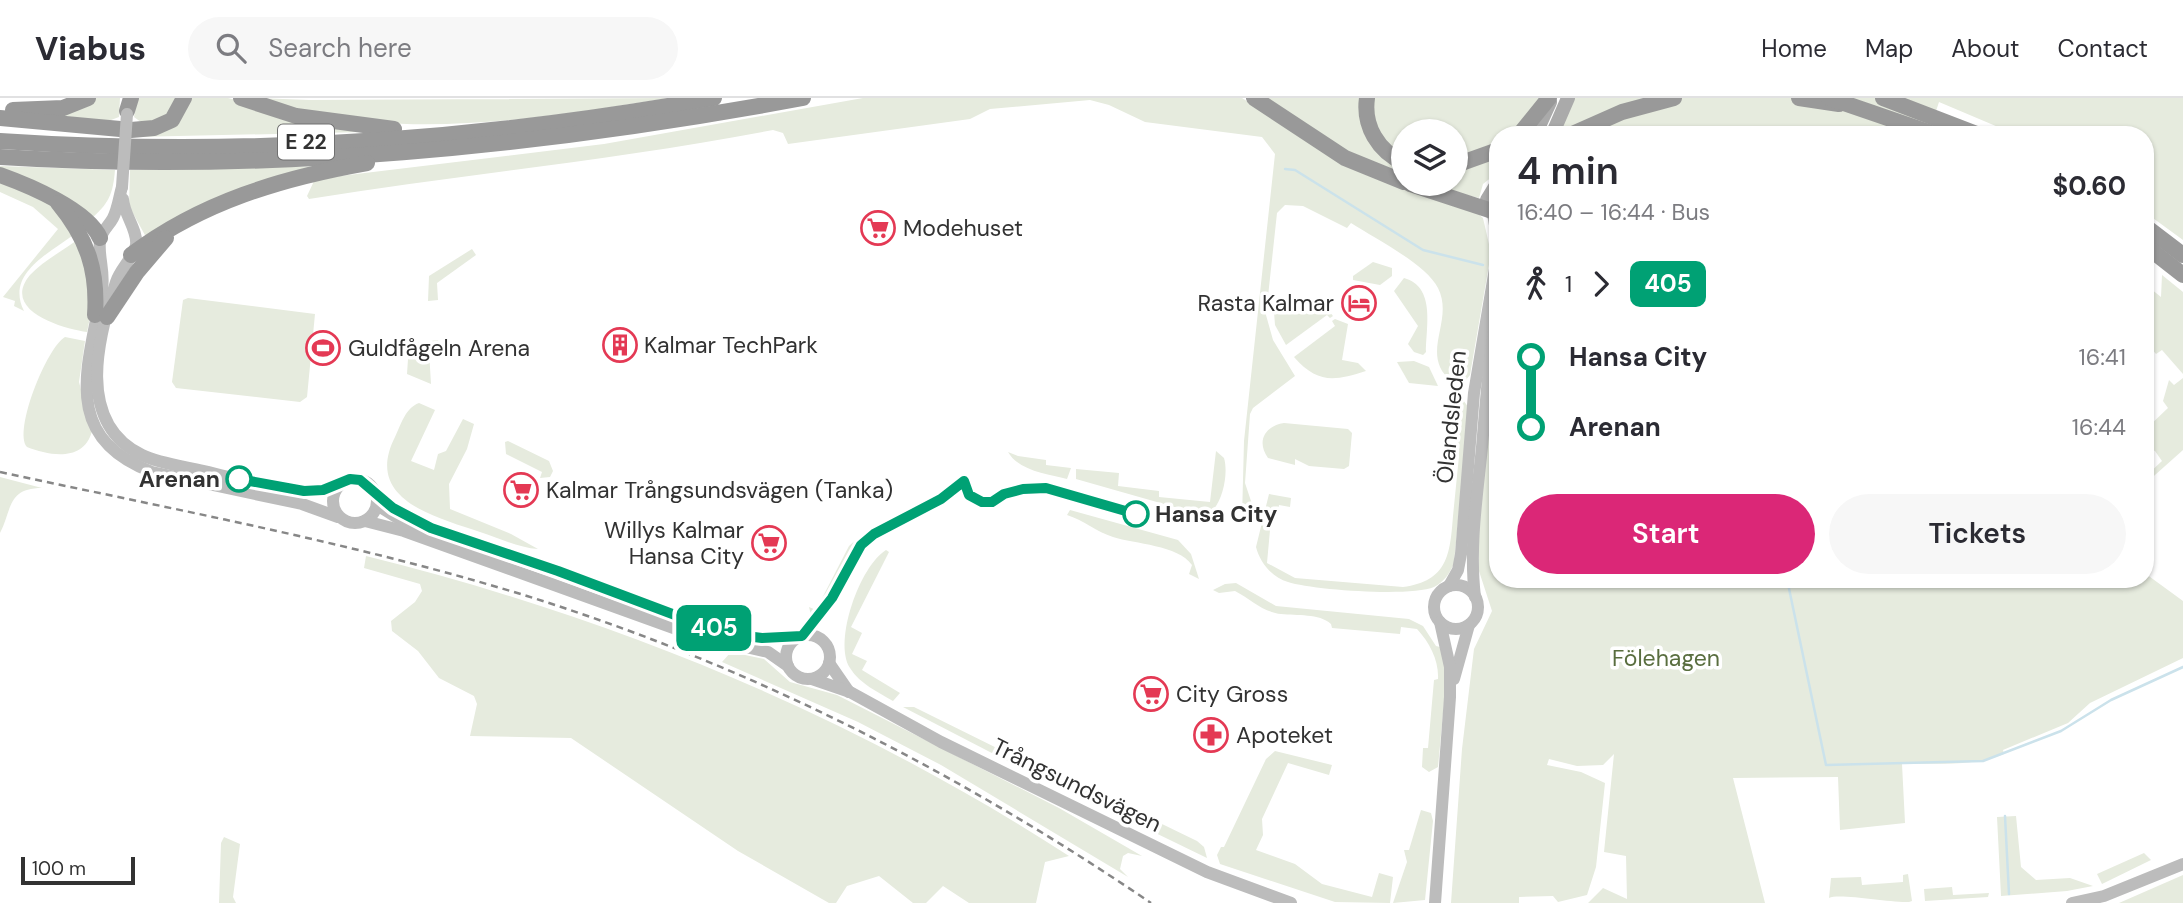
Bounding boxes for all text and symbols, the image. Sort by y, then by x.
search box [188,17,678,80]
text: Viabus [35,27,146,70]
icon: search [212,29,250,67]
text: Search here [268,31,412,65]
text: Home [1761,33,1827,64]
text: Map [1865,33,1913,64]
text: About [1951,33,2020,64]
text: Contact [2058,33,2148,64]
map controls [1391,119,1468,196]
button: layers [1391,119,1468,196]
road number: E 22 [278,124,334,159]
text: 4 min [1517,146,1619,196]
text: $0.60 [2052,169,2126,203]
text: 16:40 – 16:44 · Bus [1517,197,1710,227]
supermarket icon: Modehuset [859,209,897,247]
place label: Modehuset [903,213,1023,243]
icon: walk [1517,265,1555,303]
icon: forward [1582,265,1620,303]
text: 405 [1644,268,1692,299]
text: 1 [1565,269,1572,299]
hotel icon: Rasta Kalmar [1340,284,1378,322]
place label: Rasta Kalmar [1197,288,1334,318]
building icon: Kalmar TechPark [601,326,639,364]
sports icon: Guldfågeln Arena [304,329,342,367]
place label: Kalmar TechPark [644,330,818,360]
place label: Guldfågeln Arena [348,333,530,363]
text: Hansa City [1569,340,1707,374]
text: 16:41 [2079,342,2126,372]
street label: Ölandsleden [1429,349,1473,485]
text: Arenan [1569,410,1661,444]
text: 16:44 [2072,412,2126,442]
place label: Arenan [139,464,220,494]
marker: Arenan [226,466,252,492]
supermarket icon: Kalmar Trångsundsvägen (Tanka) [502,471,540,509]
place label: Kalmar Trångsundsvägen (Tanka) [546,475,893,505]
button: Start [1517,494,1815,574]
button: Tickets [1829,494,2126,574]
place label: Hansa City [1155,499,1277,529]
marker: Hansa City [1123,501,1149,527]
place label: Willys Kalmar Hansa City [604,515,744,571]
supermarket icon: Willys Kalmar Hansa City [750,524,788,562]
line badge: 405 [674,605,754,651]
text: 405 [690,612,738,643]
park label: Fölehagen [1612,643,1720,673]
supermarket icon: City Gross [1132,675,1170,713]
place label: City Gross [1176,679,1288,709]
pharmacy icon: Apoteket [1192,716,1230,754]
place label: Apoteket [1236,720,1333,750]
street label: Trångsundsvägen [987,731,1167,839]
scale bar [21,854,135,886]
text: 100 m [32,856,86,881]

